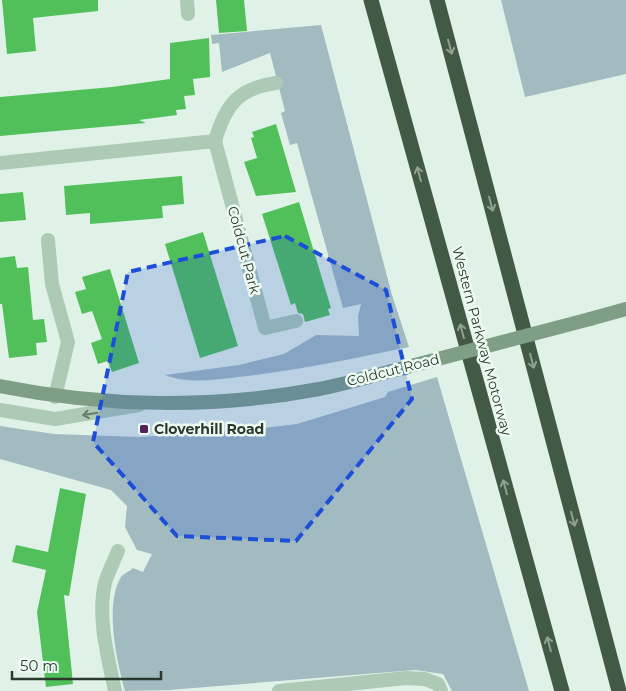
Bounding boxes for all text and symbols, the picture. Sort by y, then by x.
one-way arrow [446,39,455,55]
one-way arrow [414,167,423,183]
one-way arrow [487,196,496,212]
street label: Coldcut Park [224,204,265,297]
street label: Western Parkway Motorway [448,244,516,438]
one-way arrow [457,323,467,339]
street label: Coldcut Road [345,350,441,390]
one-way arrow [528,353,537,369]
one-way arrow [82,409,98,419]
place label: Cloverhill Road [154,420,264,438]
marker: Cloverhill Road [138,423,150,435]
one-way arrow [500,480,510,496]
one-way arrow [569,510,579,526]
one-way arrow [543,636,553,652]
scale bar [12,648,161,680]
text: 50 m [20,656,58,675]

